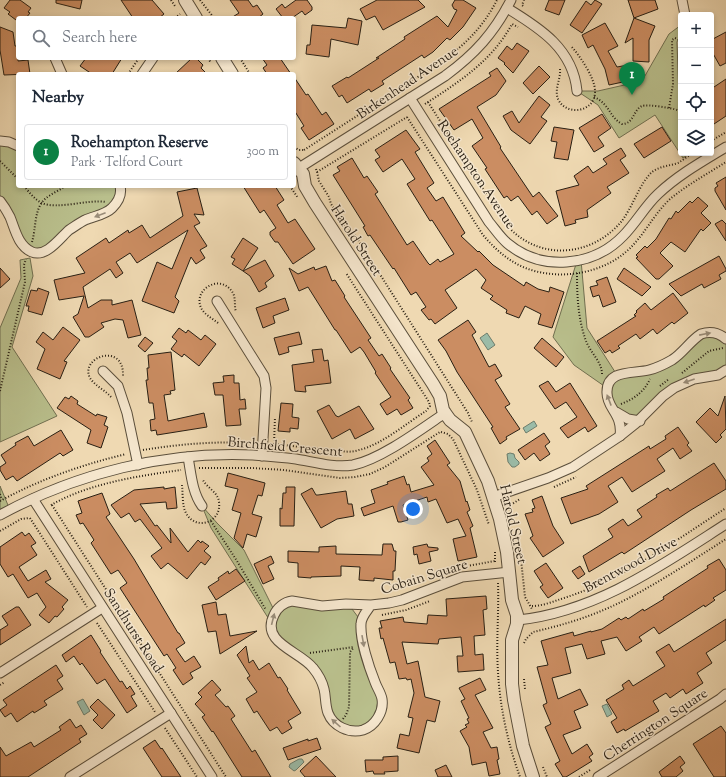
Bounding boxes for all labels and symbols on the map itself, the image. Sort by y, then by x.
street label: Birkenhead Avenue [353,42,463,125]
pin: 1 [619,62,645,95]
street label: Roehampton Avenue [431,116,519,234]
street label: Harold Street [325,202,386,281]
one-way arrow [93,212,105,218]
one-way arrow [699,331,712,337]
one-way arrow [683,378,695,384]
one-way arrow [606,393,612,405]
street label: Birchfield Crescent [227,433,343,463]
street label: Harold Street [493,483,531,566]
your location [403,499,423,519]
street label: Brentwood Drive [581,533,681,599]
street label: Cobain Square [379,555,470,601]
street label: Sandhurst Road [98,585,167,677]
one-way arrow [271,613,277,625]
one-way arrow [361,635,367,647]
street label: Cherrington Square [600,684,712,767]
one-way arrow [330,718,341,727]

